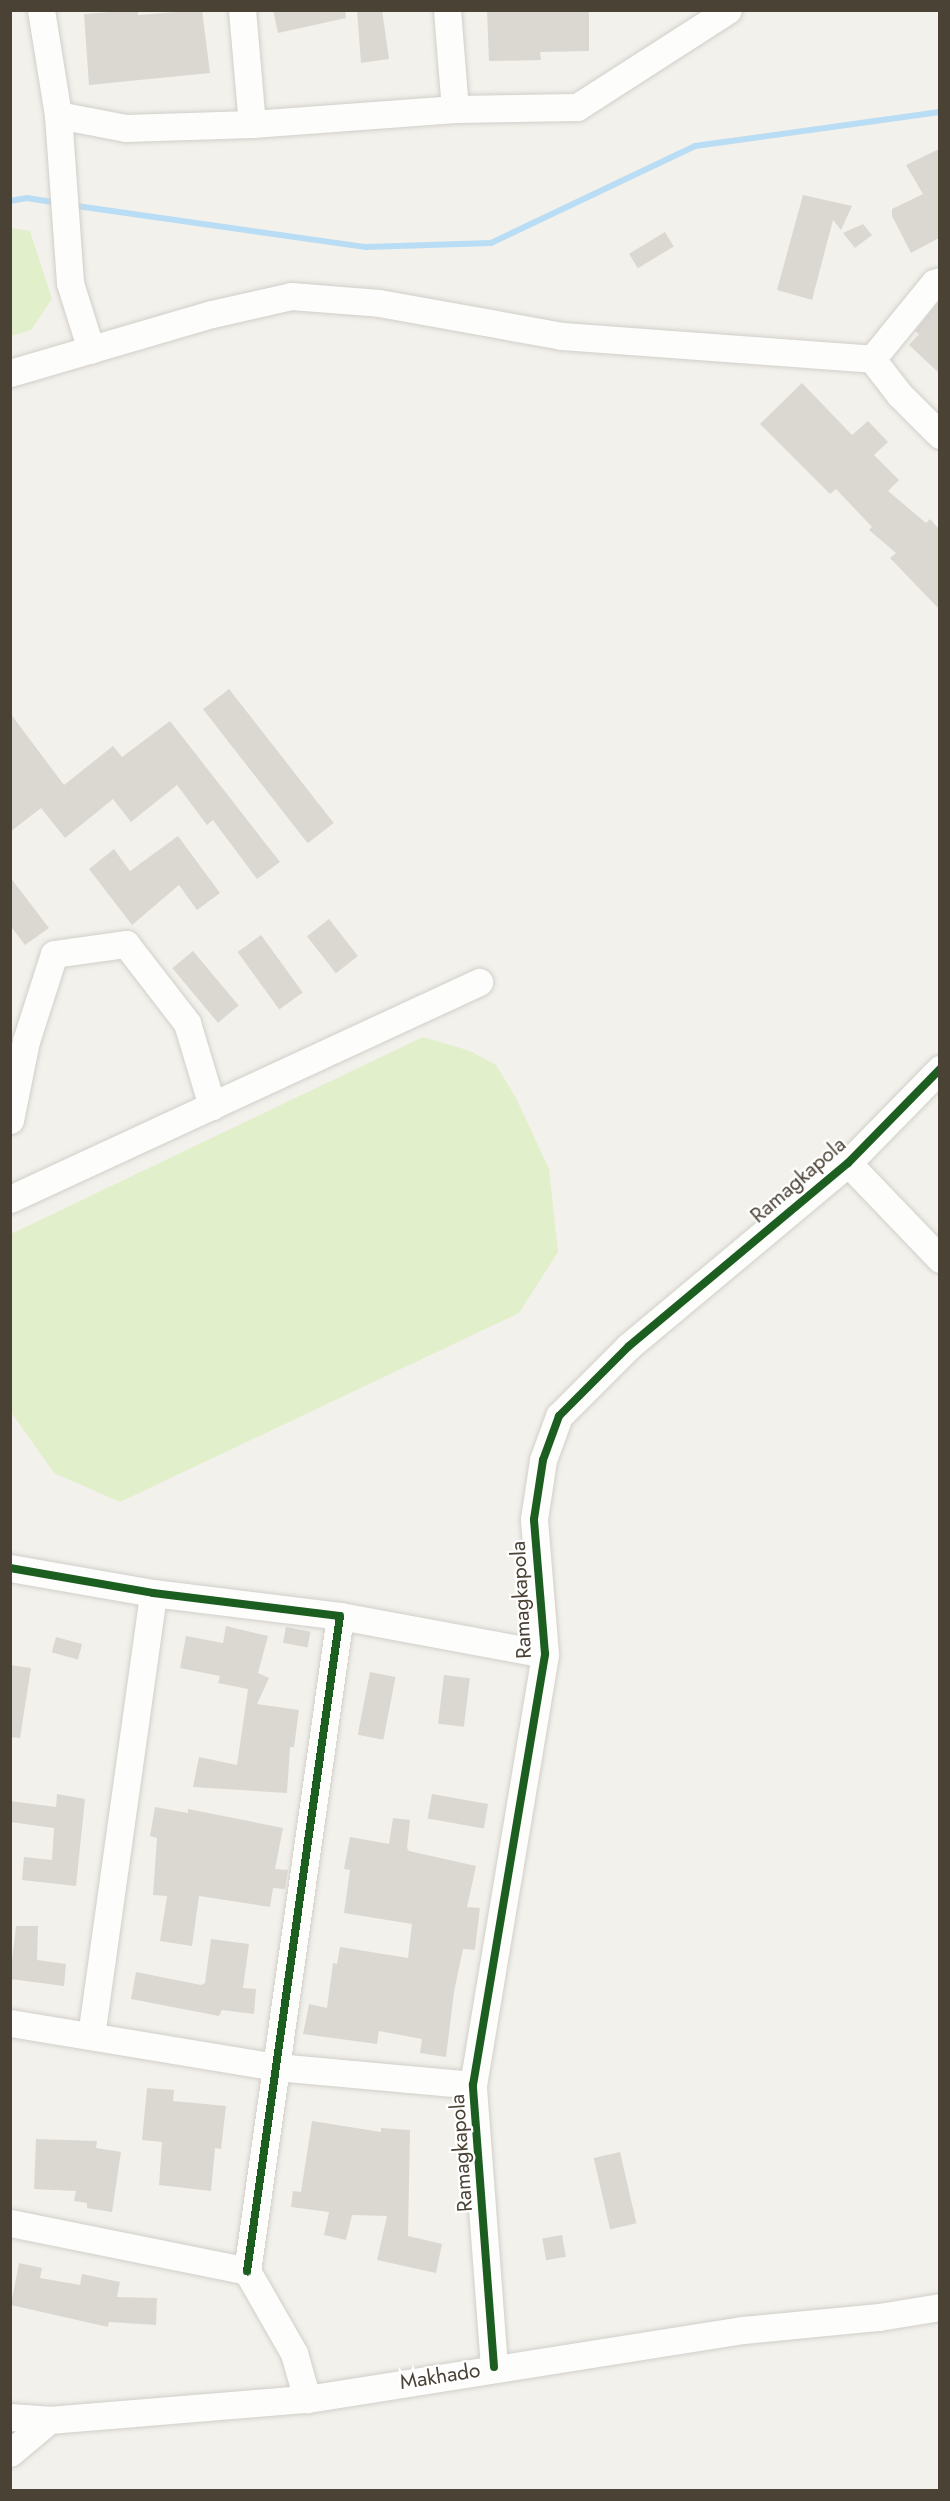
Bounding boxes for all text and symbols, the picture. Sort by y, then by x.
street label: Ramagkapola [745,1132,851,1228]
street label: Ramagkapola [505,1540,537,1660]
street label: Ramagkapola [444,2093,478,2213]
street label: Makhado [398,2357,482,2395]

